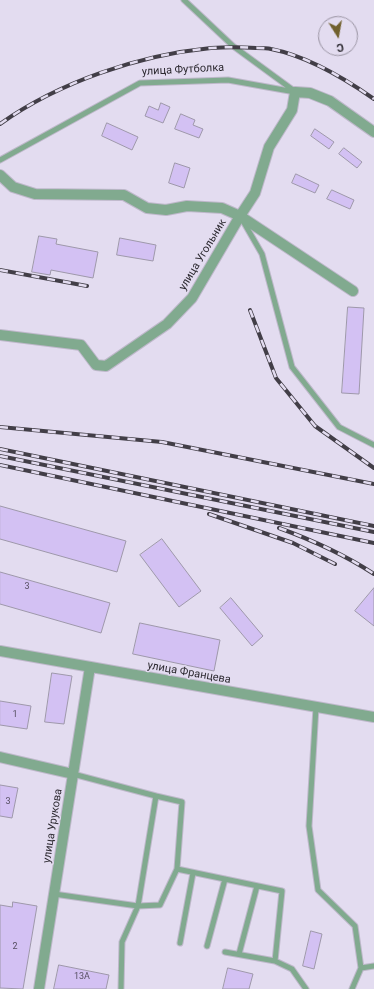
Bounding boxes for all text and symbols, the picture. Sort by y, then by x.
north arrow [318,16,358,56]
text: С [335,40,345,54]
street label: улица Футболка [141,61,225,79]
street label: улица Угольник [176,217,230,293]
house number: 3 [24,582,30,592]
street label: улица Францева [146,659,232,687]
house number: 1 [12,710,18,720]
street label: улица Урукова [41,788,65,864]
house number: 3 [5,797,11,807]
house number: 2 [12,942,18,952]
house number: 13А [74,972,90,982]

